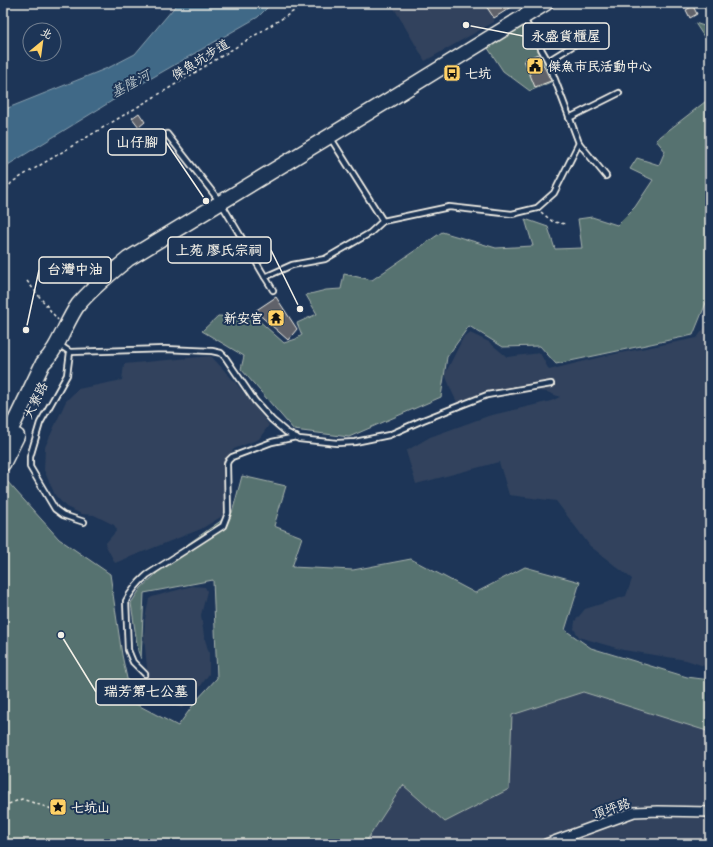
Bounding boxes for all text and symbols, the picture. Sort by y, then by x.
north arrow [22,22,62,62]
callout: 永盛貨櫃屋 [523,23,609,49]
text: 北 [39,24,55,42]
text: 永盛貨櫃屋 [531,26,601,45]
street label: 傑魚坑步道 [168,34,232,84]
public building icon: 傑魚市民活動中心 [525,56,545,76]
place label: 傑魚市民活動中心 [548,57,652,75]
bus stop icon: 七坑 [442,63,462,83]
water label: 基隆河 [107,64,155,101]
place label: 七坑 [465,64,491,82]
callout: 山仔腳 [108,129,166,155]
text: 山仔腳 [116,132,158,151]
callout: 上苑 廖氏宗祠 [168,237,271,263]
text: 上苑 廖氏宗祠 [175,240,263,259]
callout: 台灣中油 [39,257,111,283]
text: 台灣中油 [47,259,103,278]
temple icon: 新安宮 [266,308,286,328]
place label: 新安宮 [224,309,263,327]
street label: 大寮路 [18,379,52,421]
callout: 瑞芳第七公墓 [96,679,196,705]
text: 瑞芳第七公墓 [104,681,188,700]
street label: 頂坪路 [590,793,632,823]
place icon: 七坑山 [48,797,68,817]
place label: 七坑山 [71,798,110,816]

